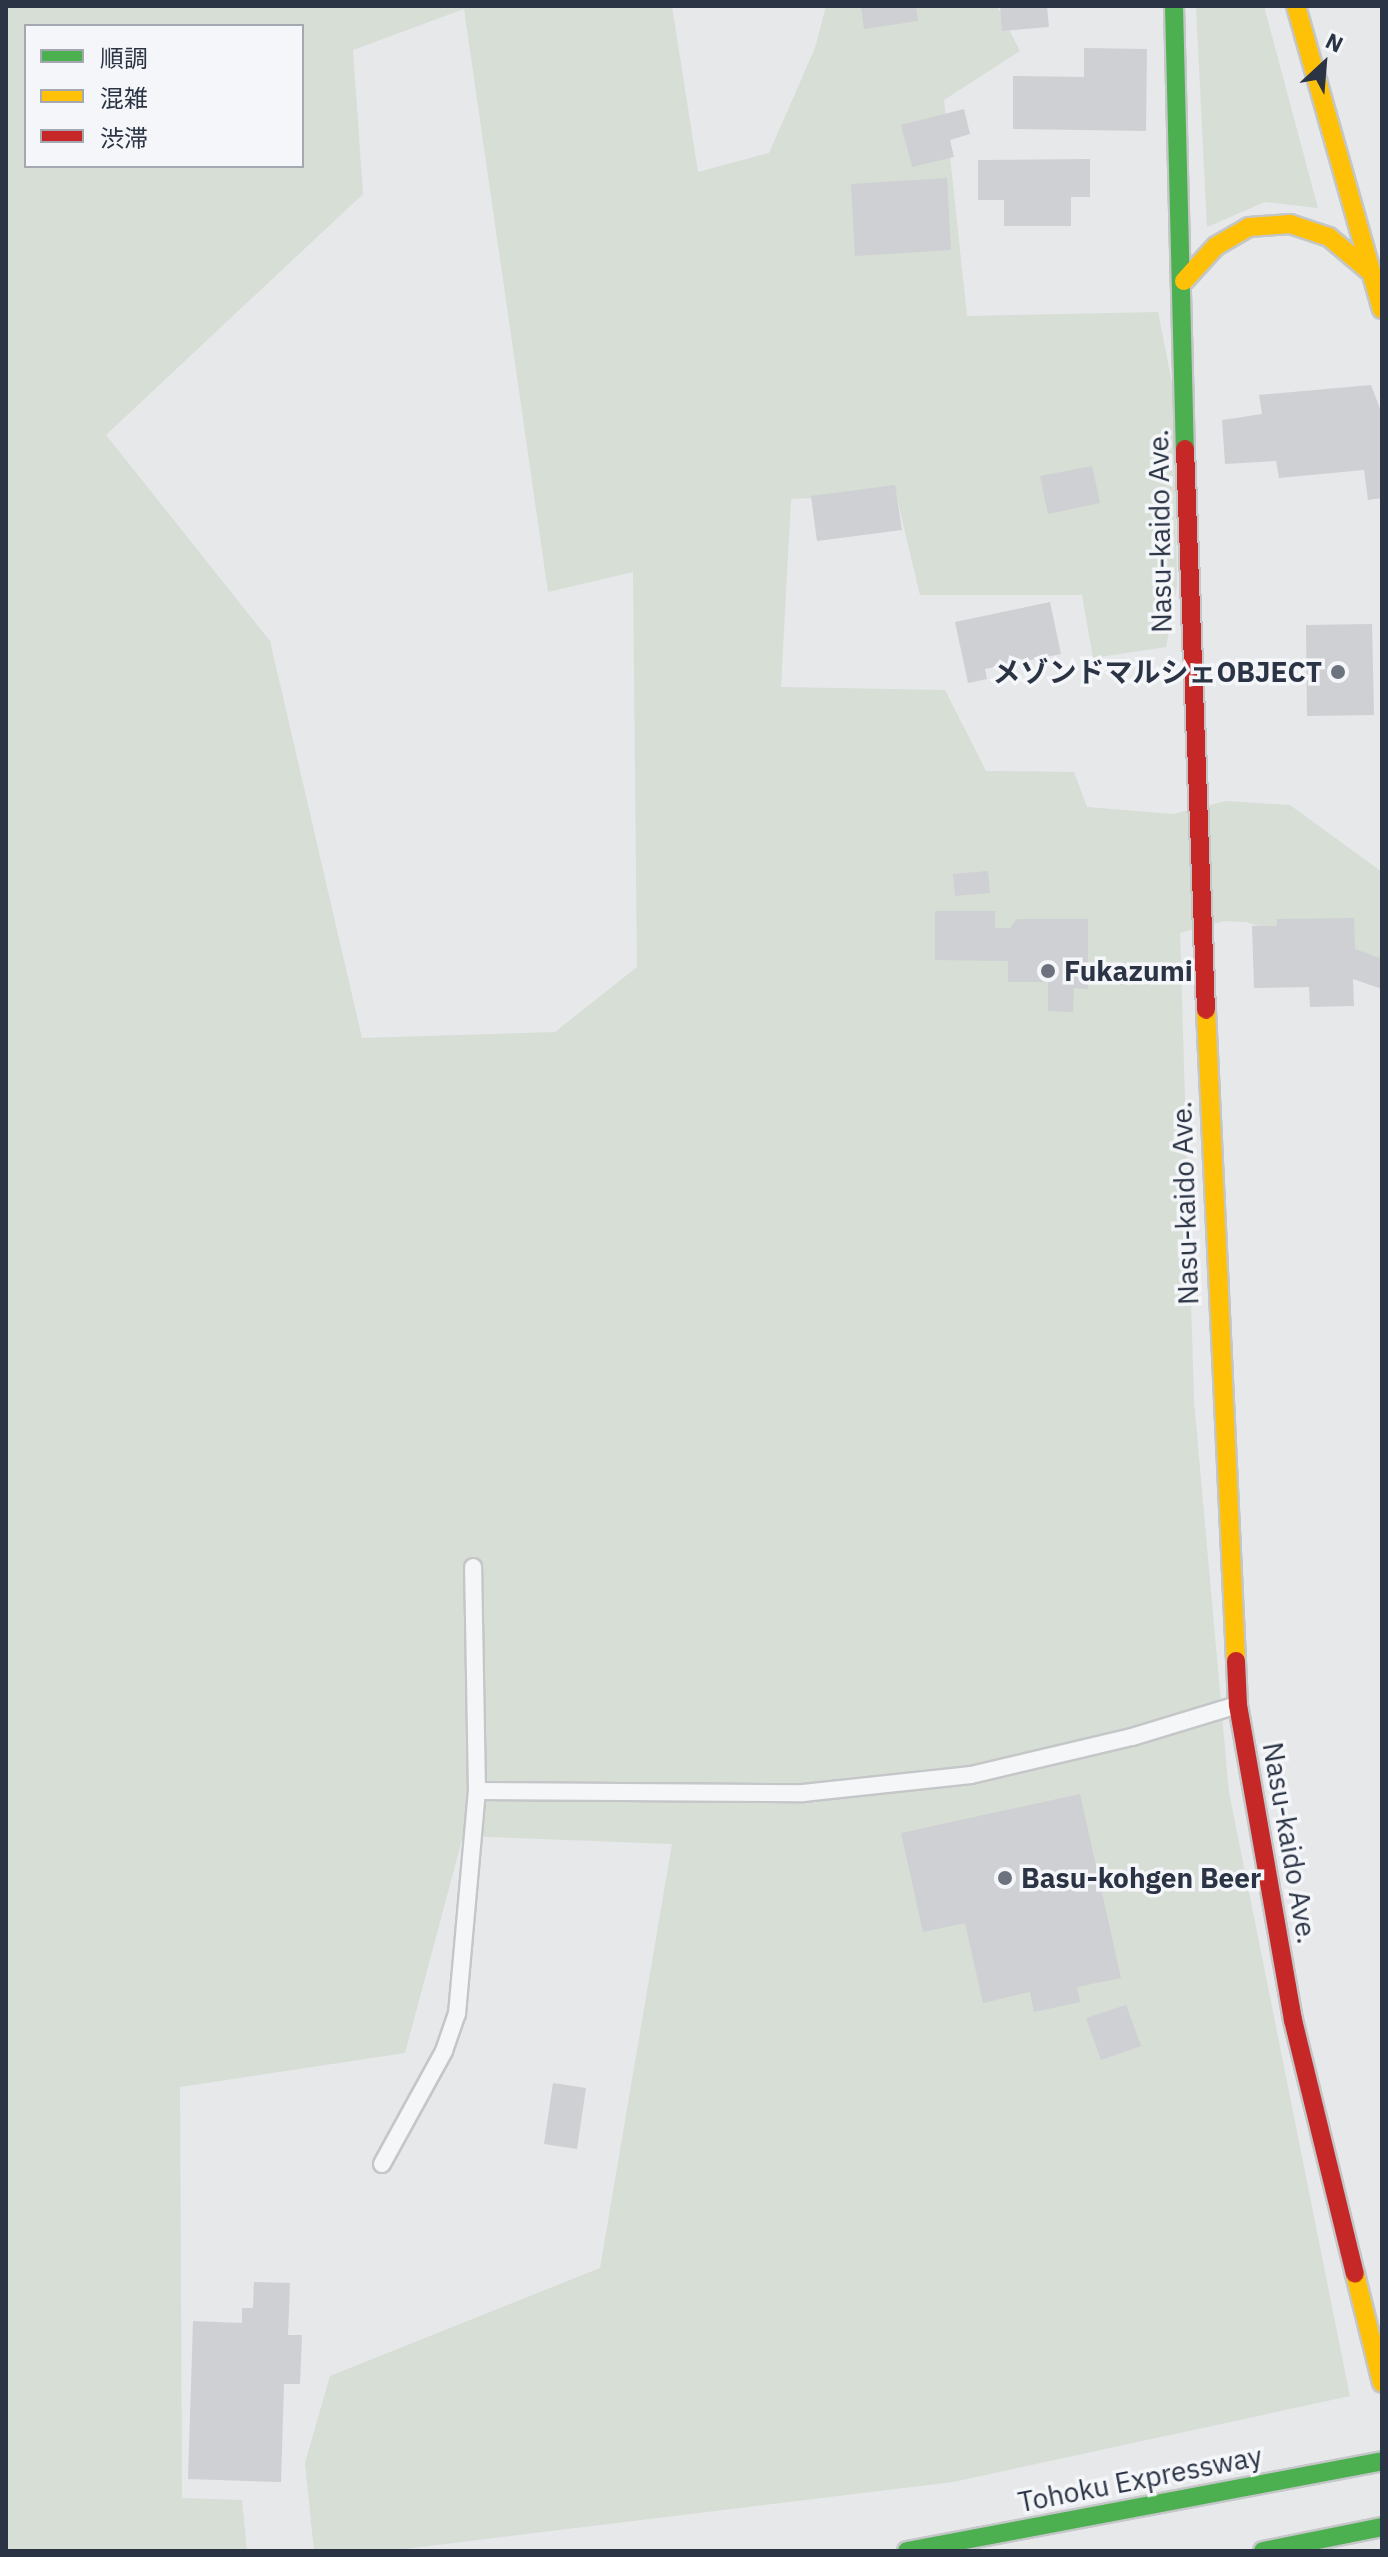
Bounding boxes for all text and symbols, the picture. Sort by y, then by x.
legend [24,24,304,168]
north arrow [1284,24,1364,104]
text: N [1321,25,1348,59]
text: 順調 [100,42,148,74]
text: 混雑 [100,82,148,114]
text: 渋滞 [100,122,148,154]
street label: Nasu-kaido Ave. [1141,429,1179,633]
place label: メゾンドマルシェOBJECT [992,655,1322,689]
marker: メゾンドマルシェOBJECT [1329,663,1347,681]
place label: Fukazumi [1064,954,1193,988]
marker: Fukazumi [1039,962,1057,980]
street label: Nasu-kaido Ave. [1165,1101,1205,1305]
street label: Nasu-kaido Ave. [1256,1740,1324,1946]
place label: Basu-kohgen Beer [1021,1861,1261,1895]
marker: Basu-kohgen Beer [996,1869,1014,1887]
street label: Tohoku Expressway [1015,2439,1265,2519]

